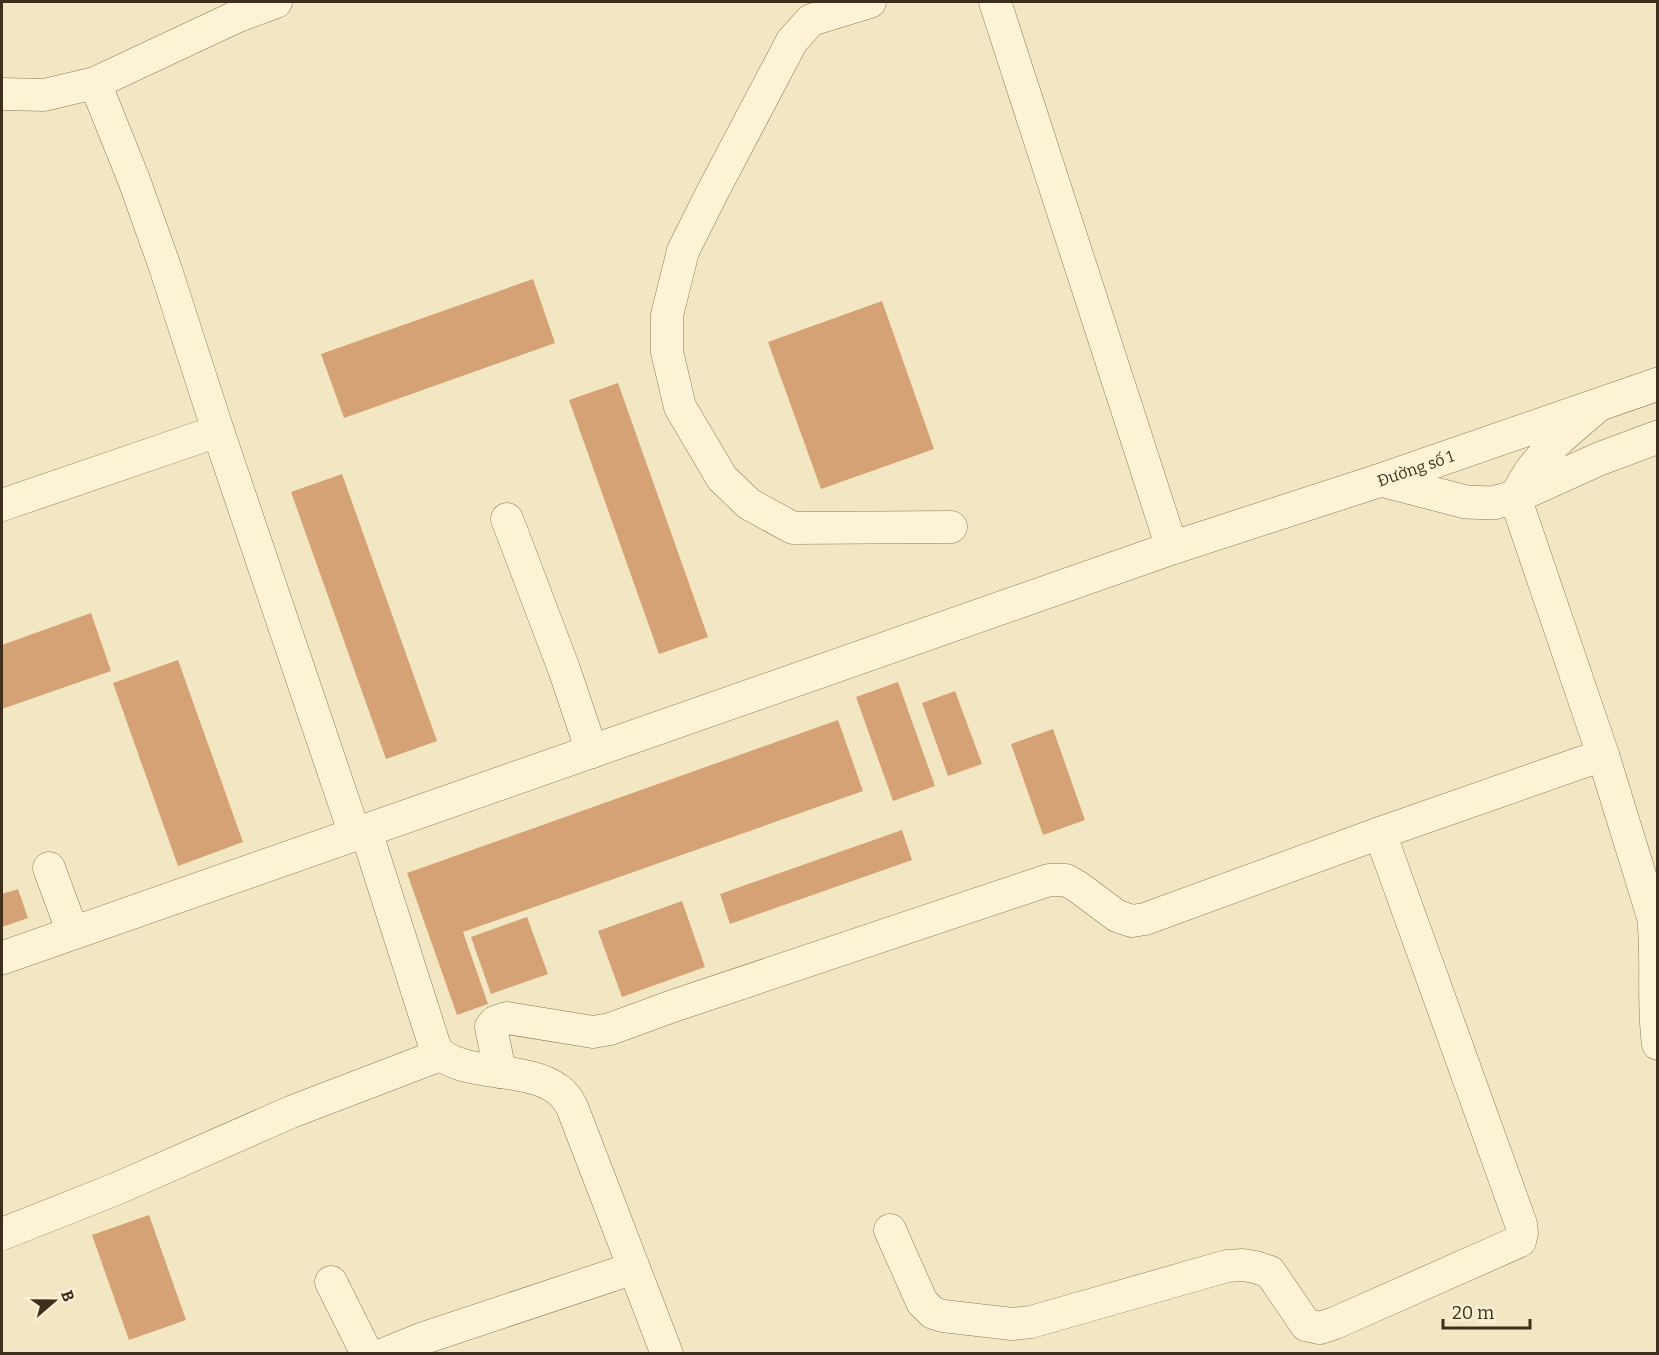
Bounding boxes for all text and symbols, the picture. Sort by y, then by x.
street label: Đường số 1 [1375,446,1457,491]
north arrow [24,1271,84,1331]
text: B [57,1288,78,1304]
scale bar [1443,1292,1530,1330]
text: 20 m [1452,1302,1494,1324]

